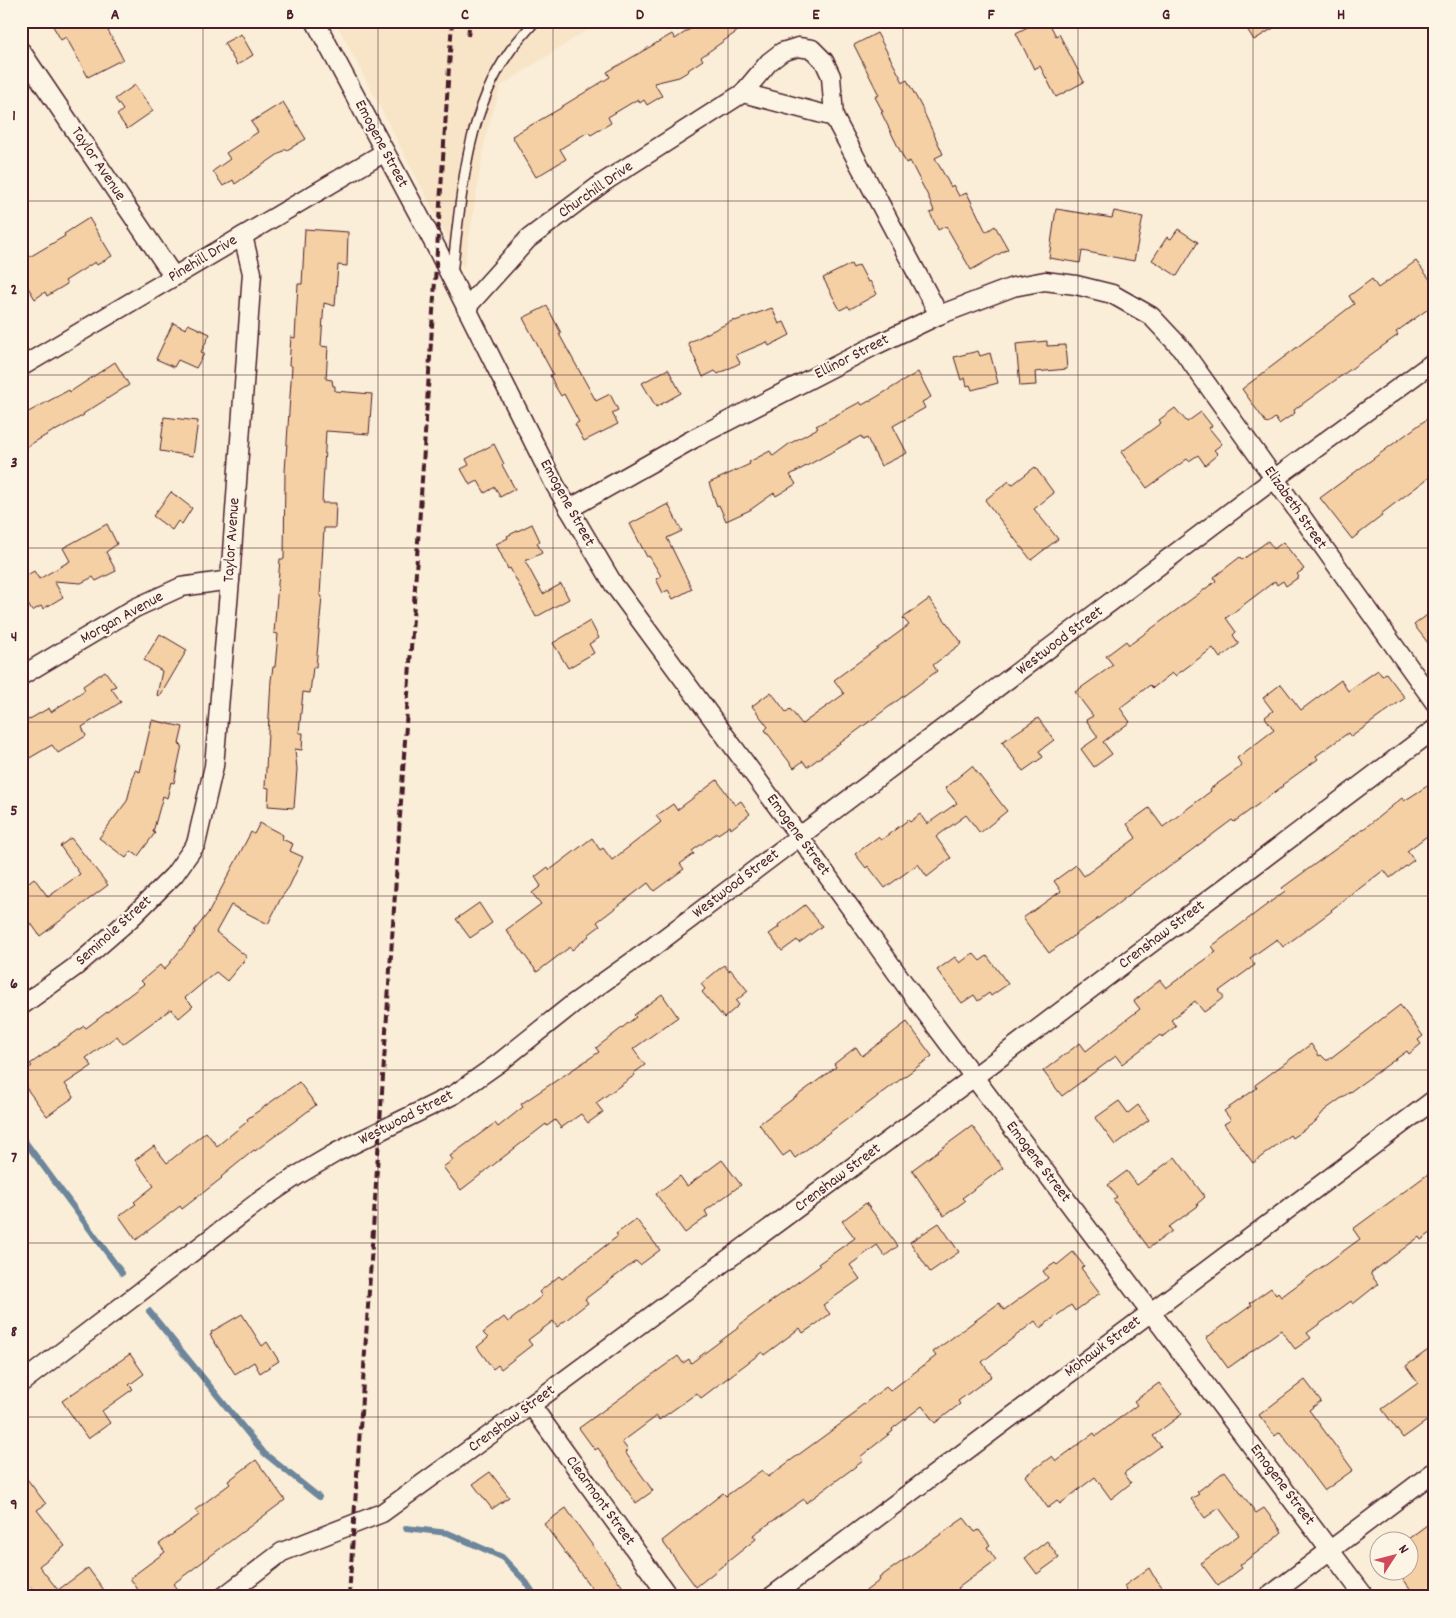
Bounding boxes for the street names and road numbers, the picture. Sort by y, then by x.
street label: Emogene Street [348,96,414,192]
street label: Taylor Avenue [65,122,131,206]
street label: Churchill Drive [554,156,638,224]
street label: Pinehill Drive [164,229,242,289]
street label: Ellinor Street [811,328,893,386]
street label: Emogene Street [534,455,600,551]
street label: Elizabeth Street [1258,462,1332,555]
street label: Taylor Avenue [218,497,246,583]
street label: Morgan Avenue [76,586,168,650]
street label: Westwood Street [1012,601,1108,681]
street label: Emogene Street [760,789,836,881]
street label: Westwood Street [688,844,784,924]
street label: Seminole Street [71,890,157,972]
street label: Crenshaw Street [1114,895,1210,975]
street label: Westwood Street [355,1084,457,1152]
street label: Emogene Street [1000,1117,1076,1207]
street label: Crenshaw Street [790,1138,886,1218]
street label: Mohawk Street [1060,1310,1146,1383]
street label: Crenshaw Street [464,1379,560,1458]
street label: Emogene Street [1244,1440,1320,1530]
street label: Clearmont Street [559,1451,641,1551]

